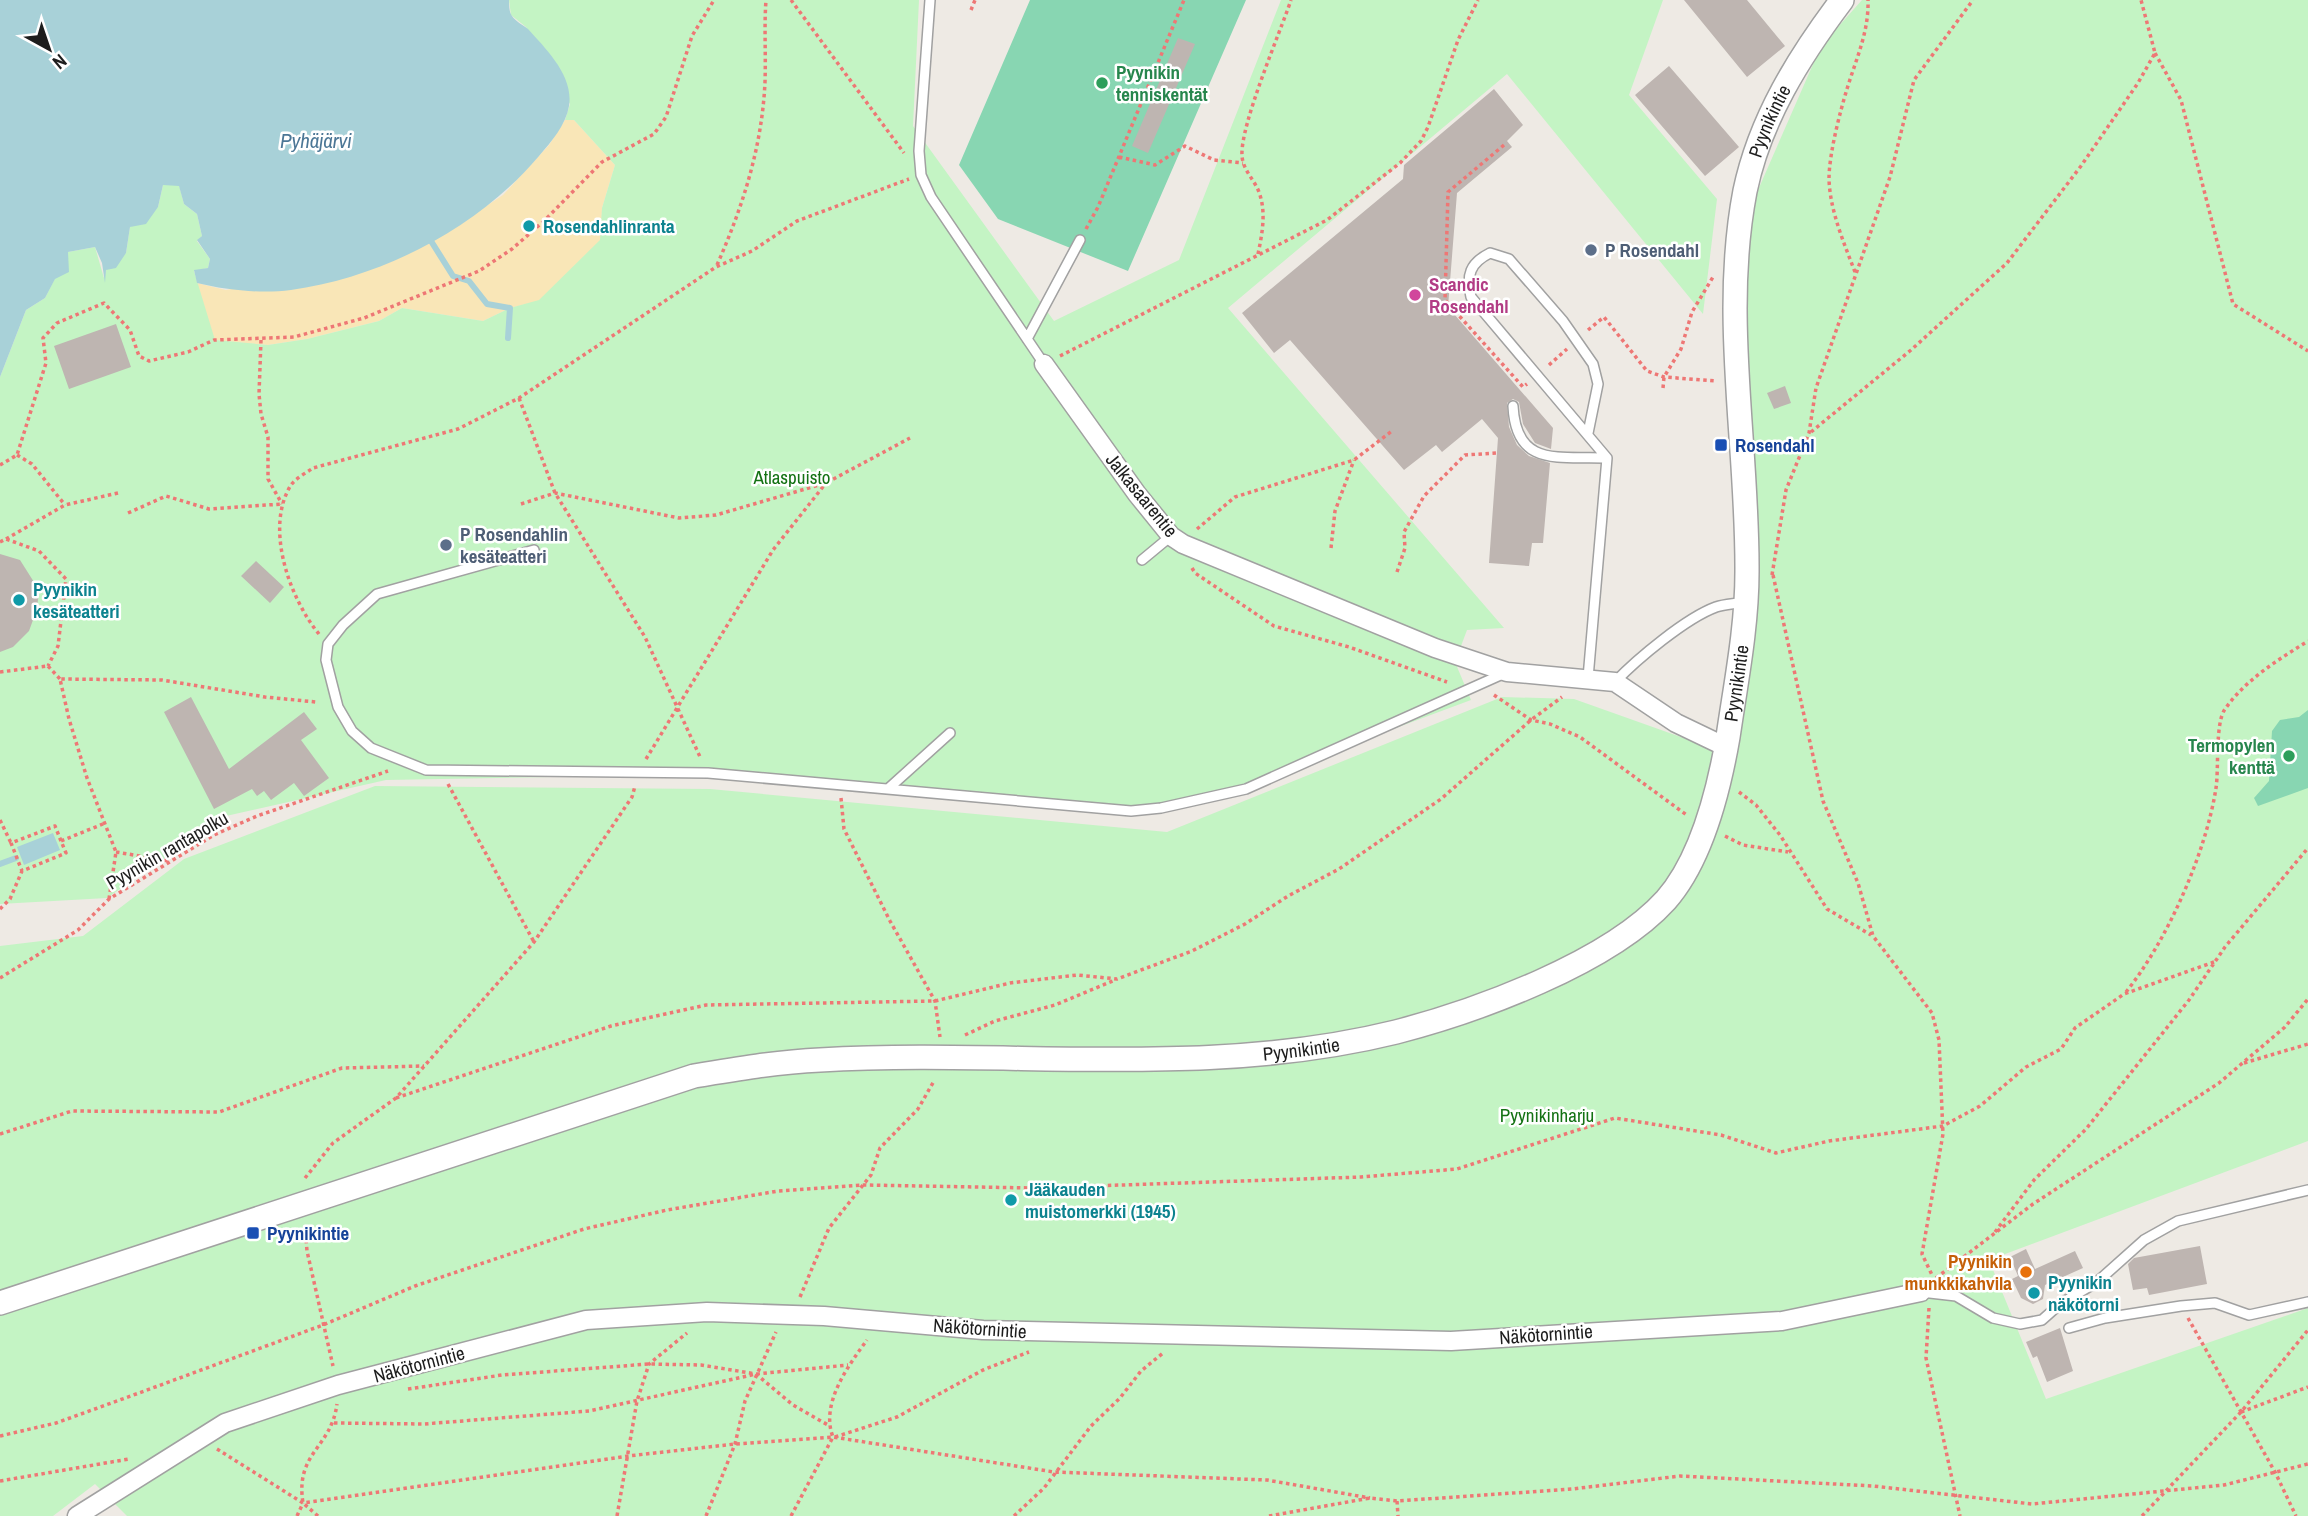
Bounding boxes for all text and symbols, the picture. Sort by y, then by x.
north arrow [14,14,84,84]
text: N [47,48,73,76]
place label: Pyynikin tenniskentät [1116,59,1208,107]
marker: Pyynikin tenniskentät [1094,75,1110,91]
street label: Pyynikintie [1742,80,1797,161]
water label: Pyhäjärvi [280,126,352,155]
place label: Rosendahlinranta [543,213,675,239]
marker: Rosendahlinranta [521,218,537,234]
place label: P Rosendahl [1605,237,1699,263]
marker: P Rosendahl [1583,242,1599,258]
place label: Scandic Rosendahl [1429,271,1509,319]
marker: Scandic Rosendahl [1407,287,1423,303]
place label: Rosendahl [1735,432,1815,458]
marker: Rosendahl [1713,437,1729,453]
street label: Jalkasaarentie [1100,447,1184,543]
park label: Atlaspuisto [752,464,831,490]
place label: P Rosendahlin kesäteatteri [460,521,568,569]
marker: P Rosendahlin kesäteatteri [438,537,454,553]
place label: Pyynikin kesäteatteri [33,576,120,624]
marker: Pyynikin kesäteatteri [11,592,27,608]
street label: Pyynikintie [1717,643,1755,723]
place label: Termopylen kenttä [2188,732,2275,780]
marker: Termopylen kenttä [2281,748,2297,764]
street label: Pyynikin rantapolku [101,805,233,895]
street label: Pyynikintie [1262,1031,1342,1067]
park label: Pyynikinharju [1500,1102,1594,1128]
place label: Jääkauden muistomerkki (1945) [1025,1176,1176,1224]
marker: Jääkauden muistomerkki (1945) [1003,1192,1019,1208]
place label: Pyynikintie [267,1220,350,1246]
marker: Pyynikintie [245,1225,261,1241]
place label: Pyynikin munkkikahvila [1905,1248,2012,1296]
marker: Pyynikin munkkikahvila [2018,1264,2034,1280]
place label: Pyynikin näkötorni [2048,1269,2119,1317]
marker: Pyynikin näkötorni [2026,1285,2042,1301]
street label: Näkötornintie [932,1312,1028,1344]
street label: Näkötornintie [1498,1318,1594,1350]
street label: Näkötornintie [370,1339,468,1389]

